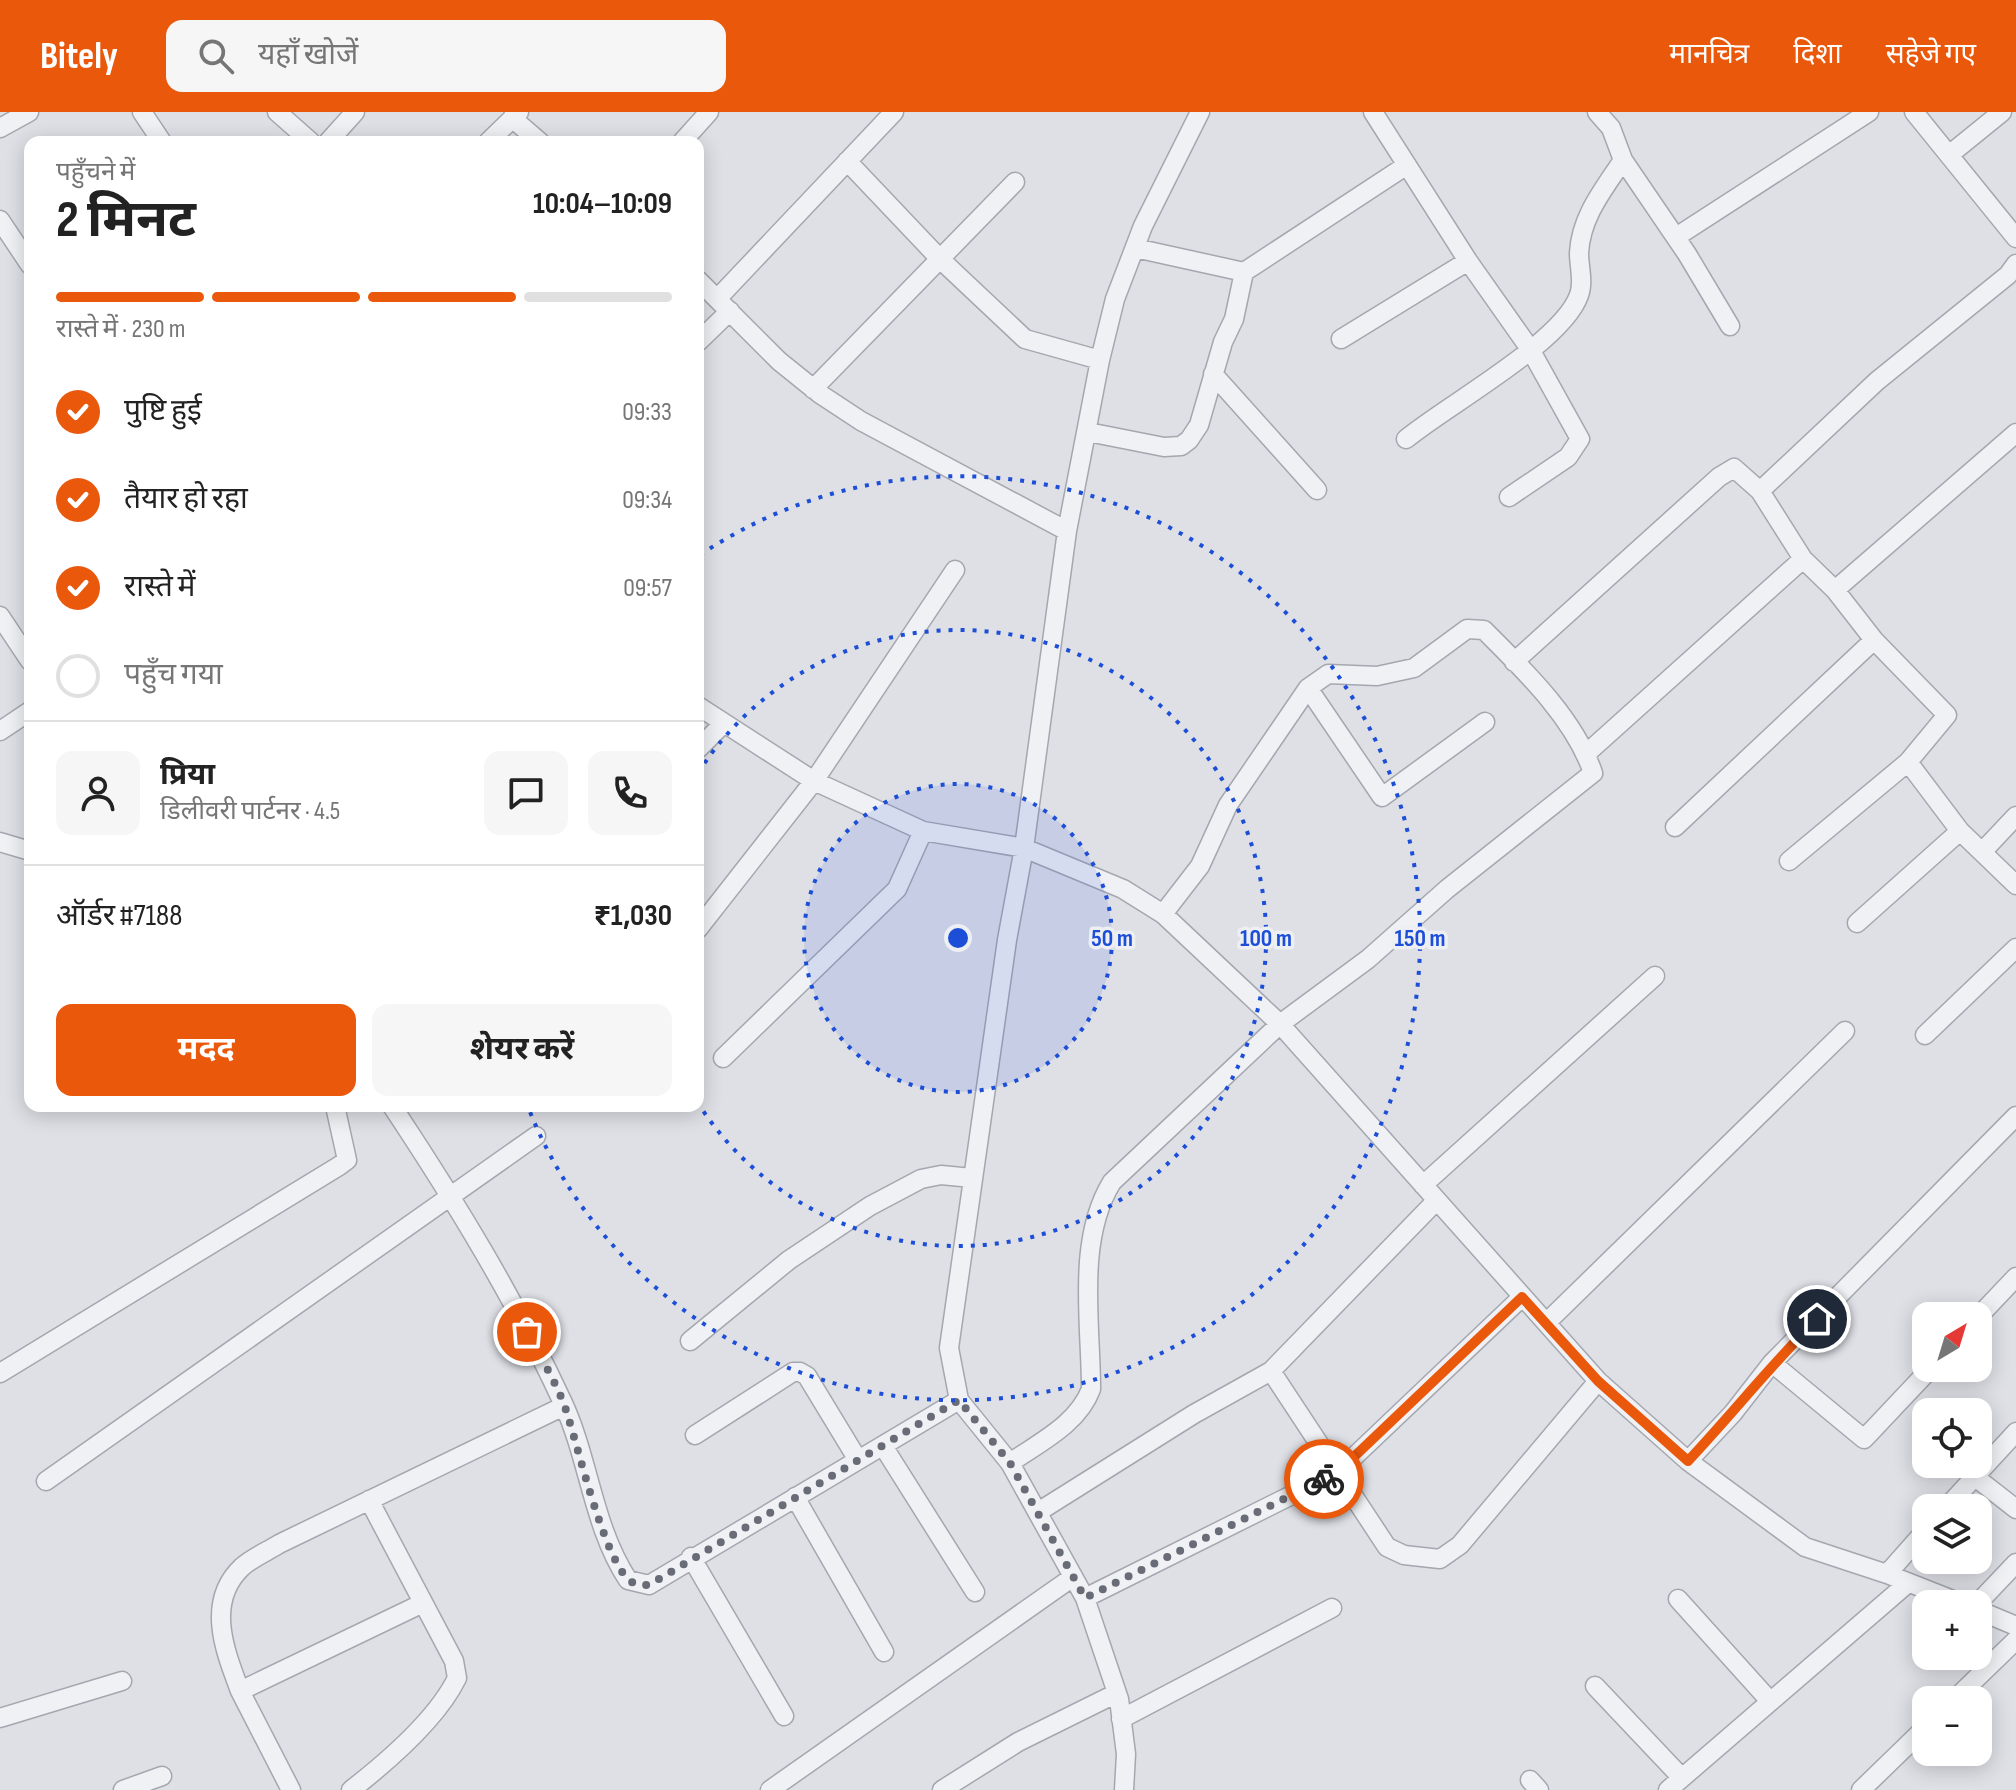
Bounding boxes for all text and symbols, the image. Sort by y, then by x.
search box [166,20,726,92]
text: Bitely [40,34,118,79]
icon: search [194,34,238,78]
text: यहाँ खोजें [258,37,358,73]
text: मानचित्र [1669,38,1749,71]
text: दिशा [1793,38,1842,71]
text: सहेजे गए [1886,38,1976,71]
text: पहुँचने में [56,157,135,188]
text: 10:04–10:09 [533,186,672,222]
text: 2 मिनट [56,189,196,252]
text: रास्ते में · 230 m [56,314,186,345]
icon: check [56,390,100,434]
text: पुष्टि हुई [124,393,202,429]
text: 09:33 [622,397,672,428]
icon: check [56,478,100,522]
text: तैयार हो रहा [124,481,248,517]
text: 09:34 [622,485,672,516]
icon: check [56,566,100,610]
text: रास्ते में [124,569,196,605]
text: 09:57 [623,573,672,604]
text: पहुँच गया [124,657,223,693]
button: person [56,751,140,835]
button: chat [484,751,568,835]
button: phone [588,751,672,835]
text: प्रिया [160,757,215,793]
text: डिलीवरी पार्टनर · 4.5 [160,796,340,827]
text: ऑर्डर #7188 [56,898,182,934]
text: ₹1,030 [594,898,672,934]
centre of rings [944,924,972,952]
text: 50 m [1091,924,1133,953]
text: 100 m [1240,924,1292,953]
text: 150 m [1394,924,1446,953]
button: मदद [56,1004,356,1096]
button: शेयर करें [372,1004,672,1096]
pin [1783,1285,1851,1353]
icon: home [1795,1297,1839,1341]
pin [493,1298,561,1366]
north arrow [1912,1302,1992,1382]
map controls [1912,1302,1992,1766]
icon: bag [505,1310,549,1354]
button: locate [1912,1398,1992,1478]
courier [1284,1439,1364,1519]
icon: bike [1302,1457,1346,1501]
button: layers [1912,1494,1992,1574]
button: + [1912,1590,1992,1670]
button: − [1912,1686,1992,1766]

